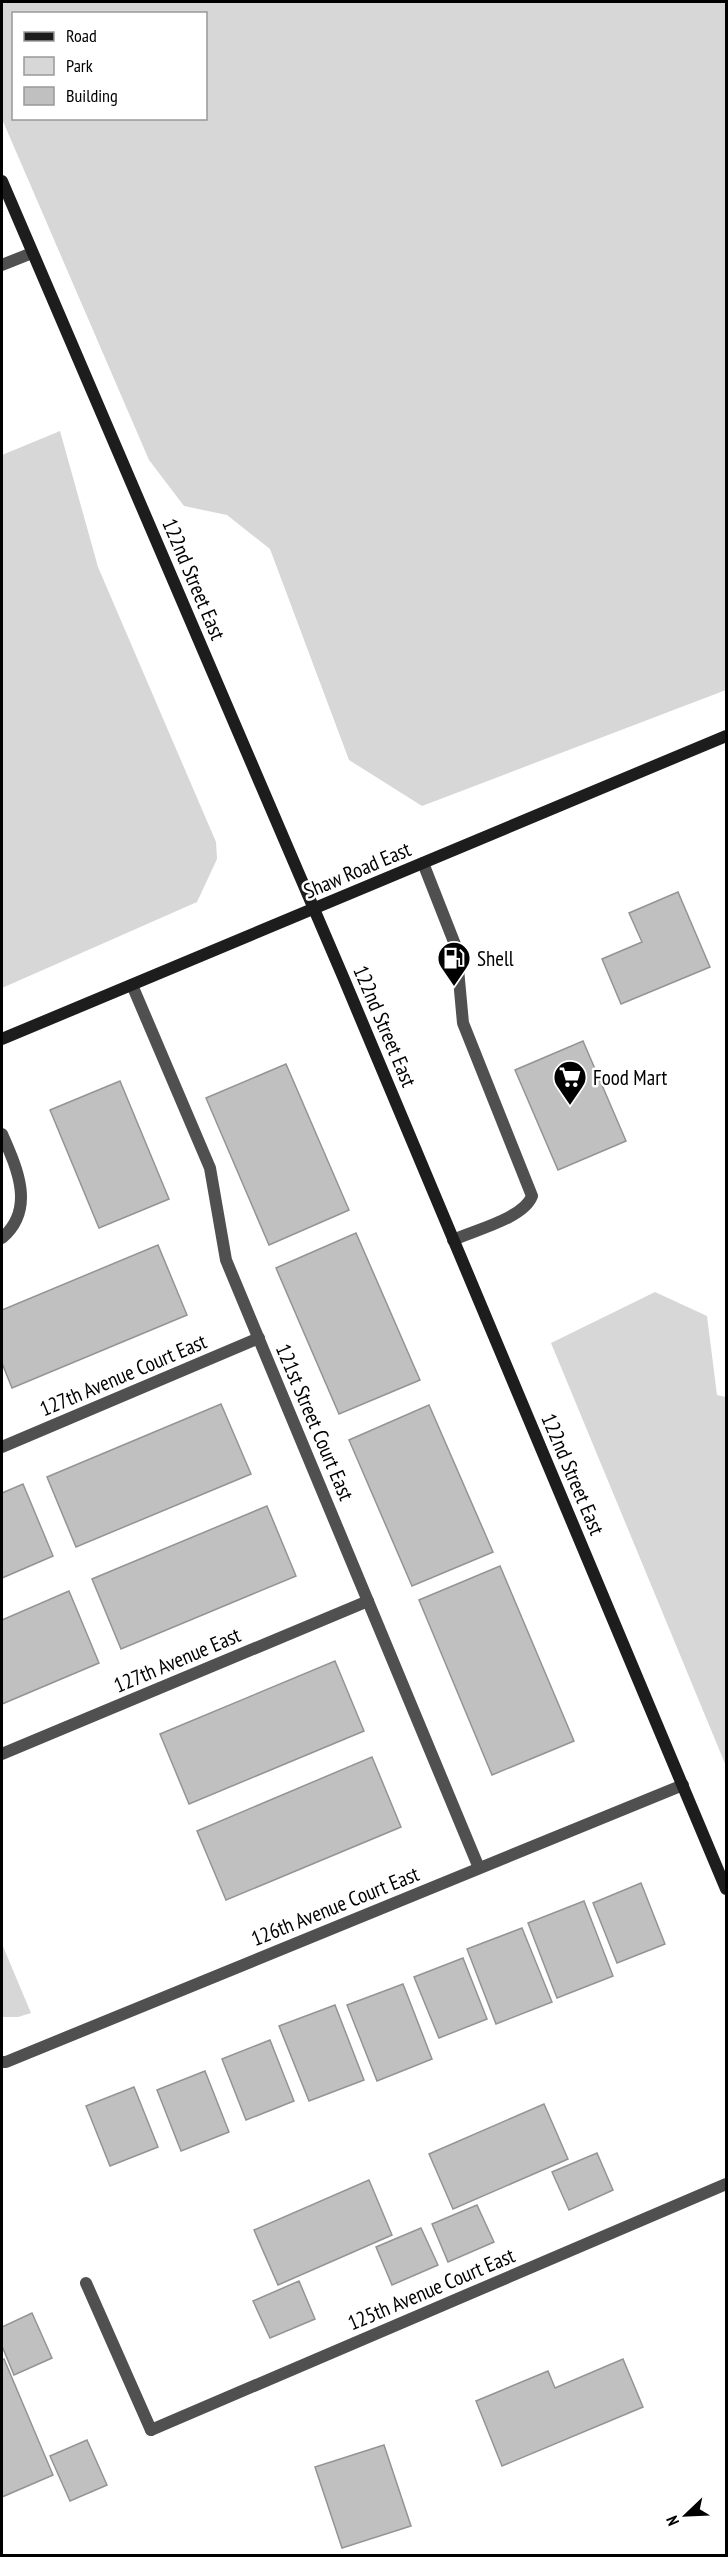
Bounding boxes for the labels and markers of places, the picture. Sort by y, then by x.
fuel station icon: Shell [436,940,472,987]
place label: Shell [477,945,514,972]
supermarket icon: Food Mart [552,1059,588,1106]
place label: Food Mart [593,1064,667,1091]

